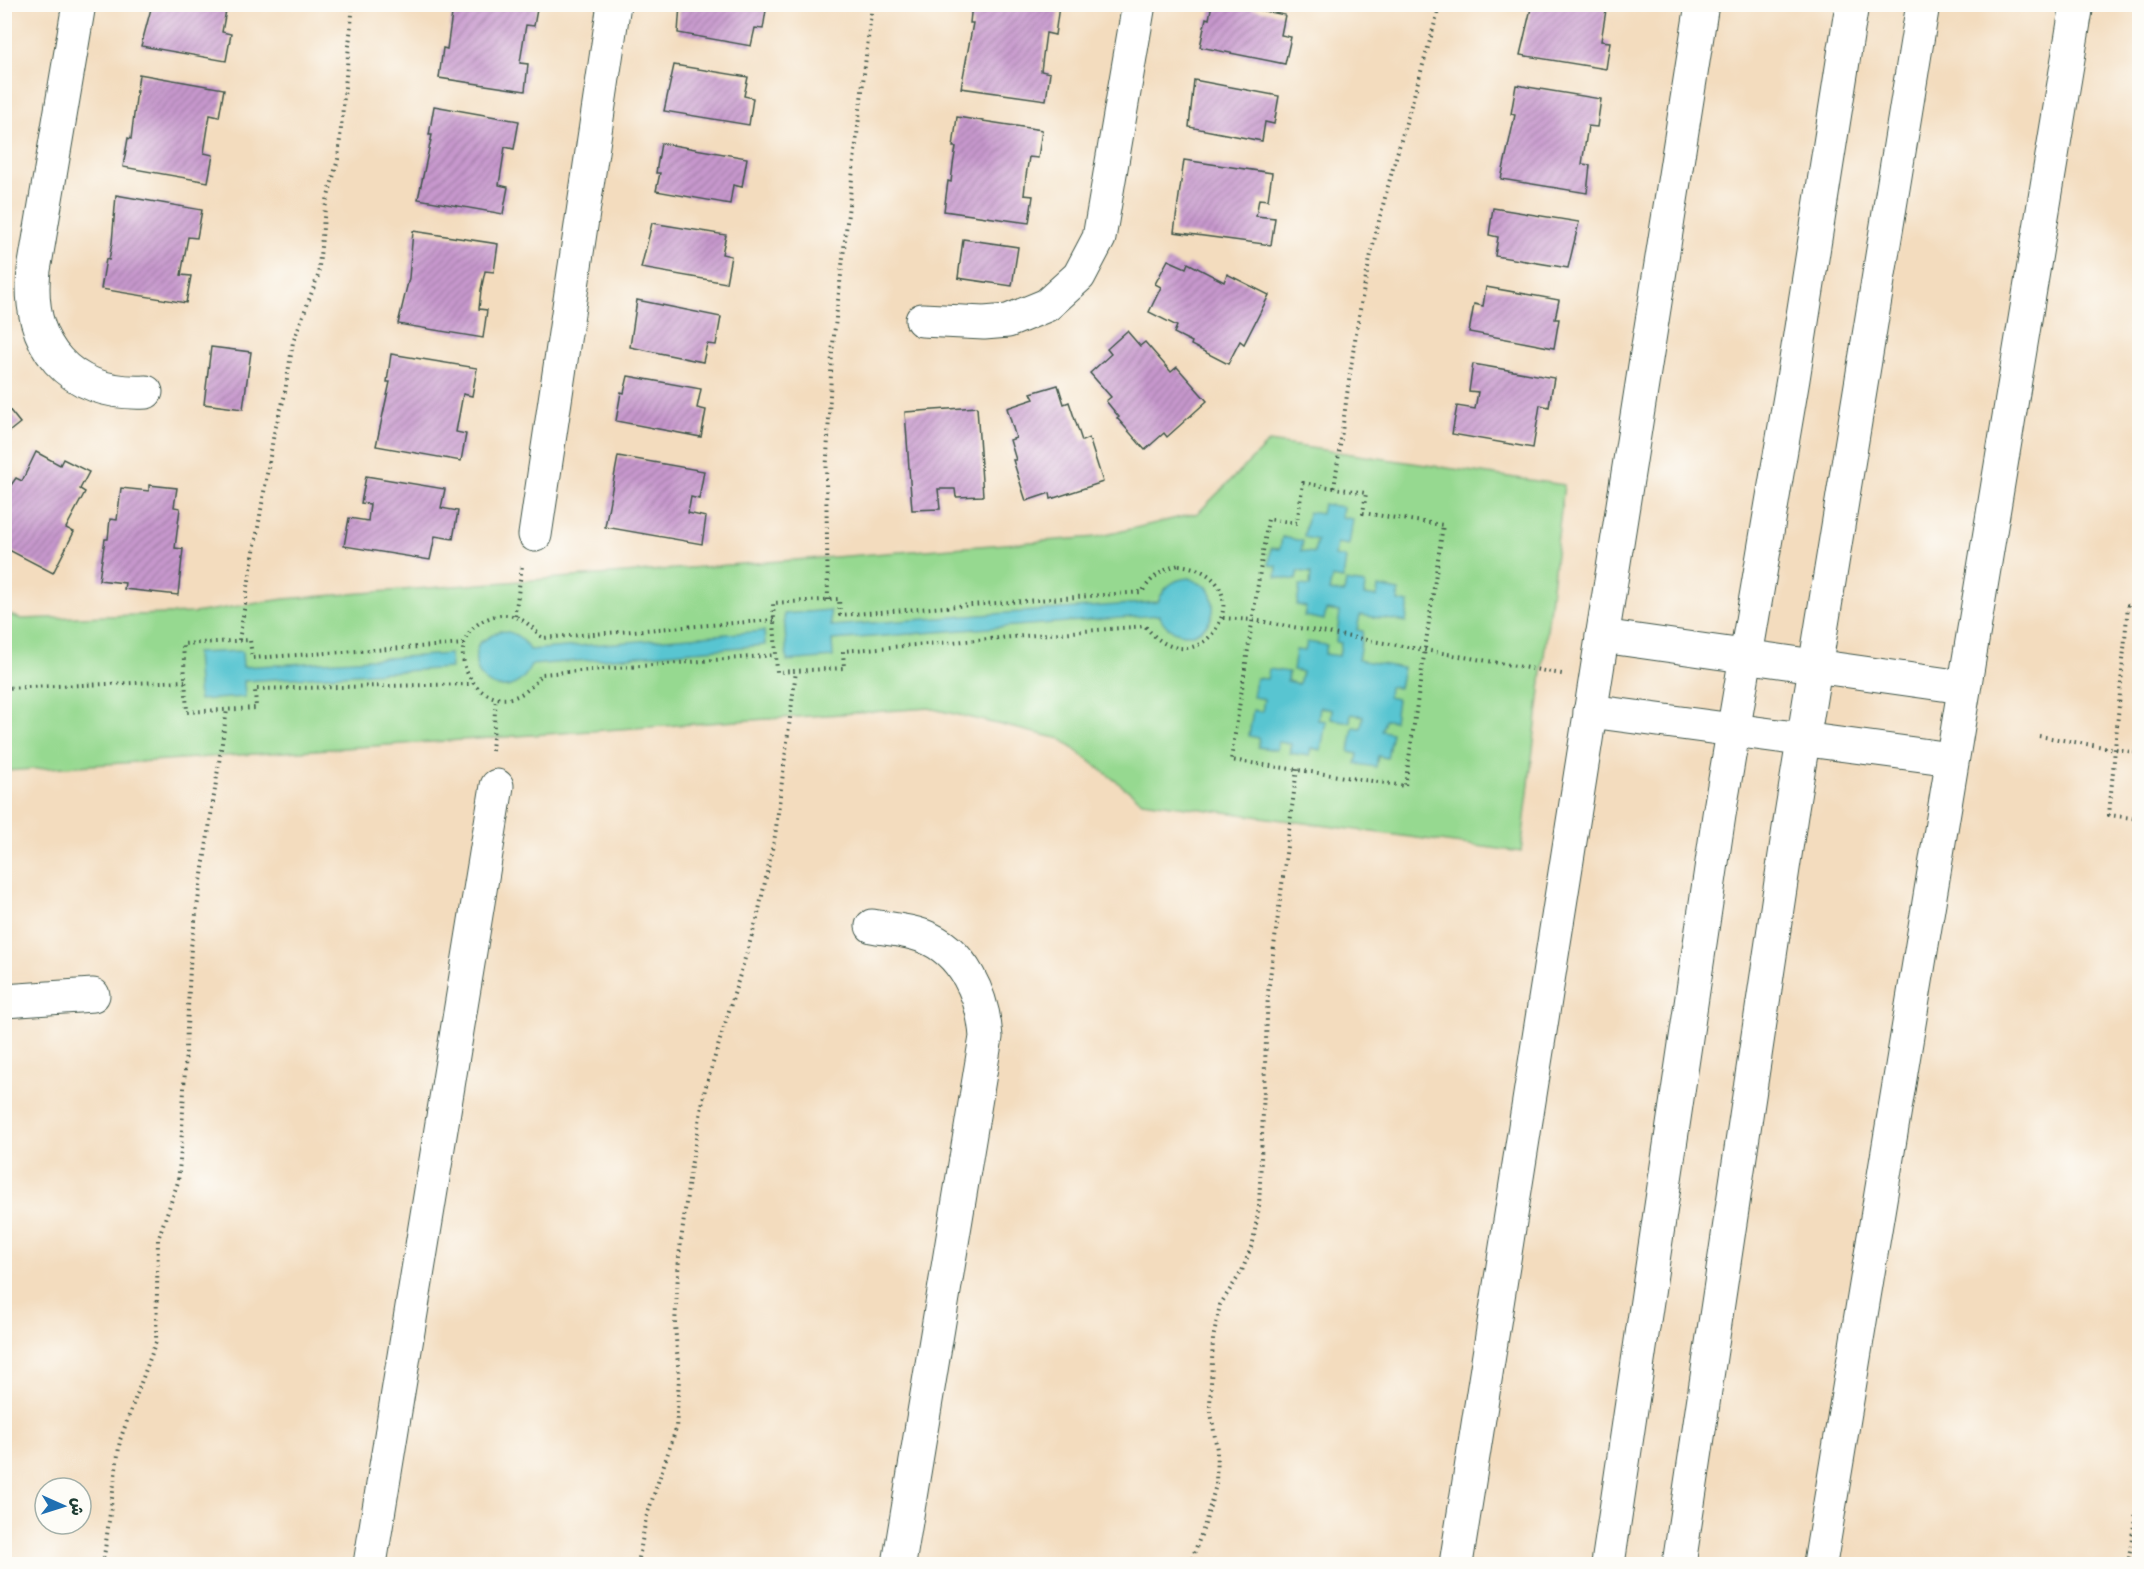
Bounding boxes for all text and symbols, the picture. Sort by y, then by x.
north arrow [33,1476,93,1536]
text: ش [66,1497,87,1516]

